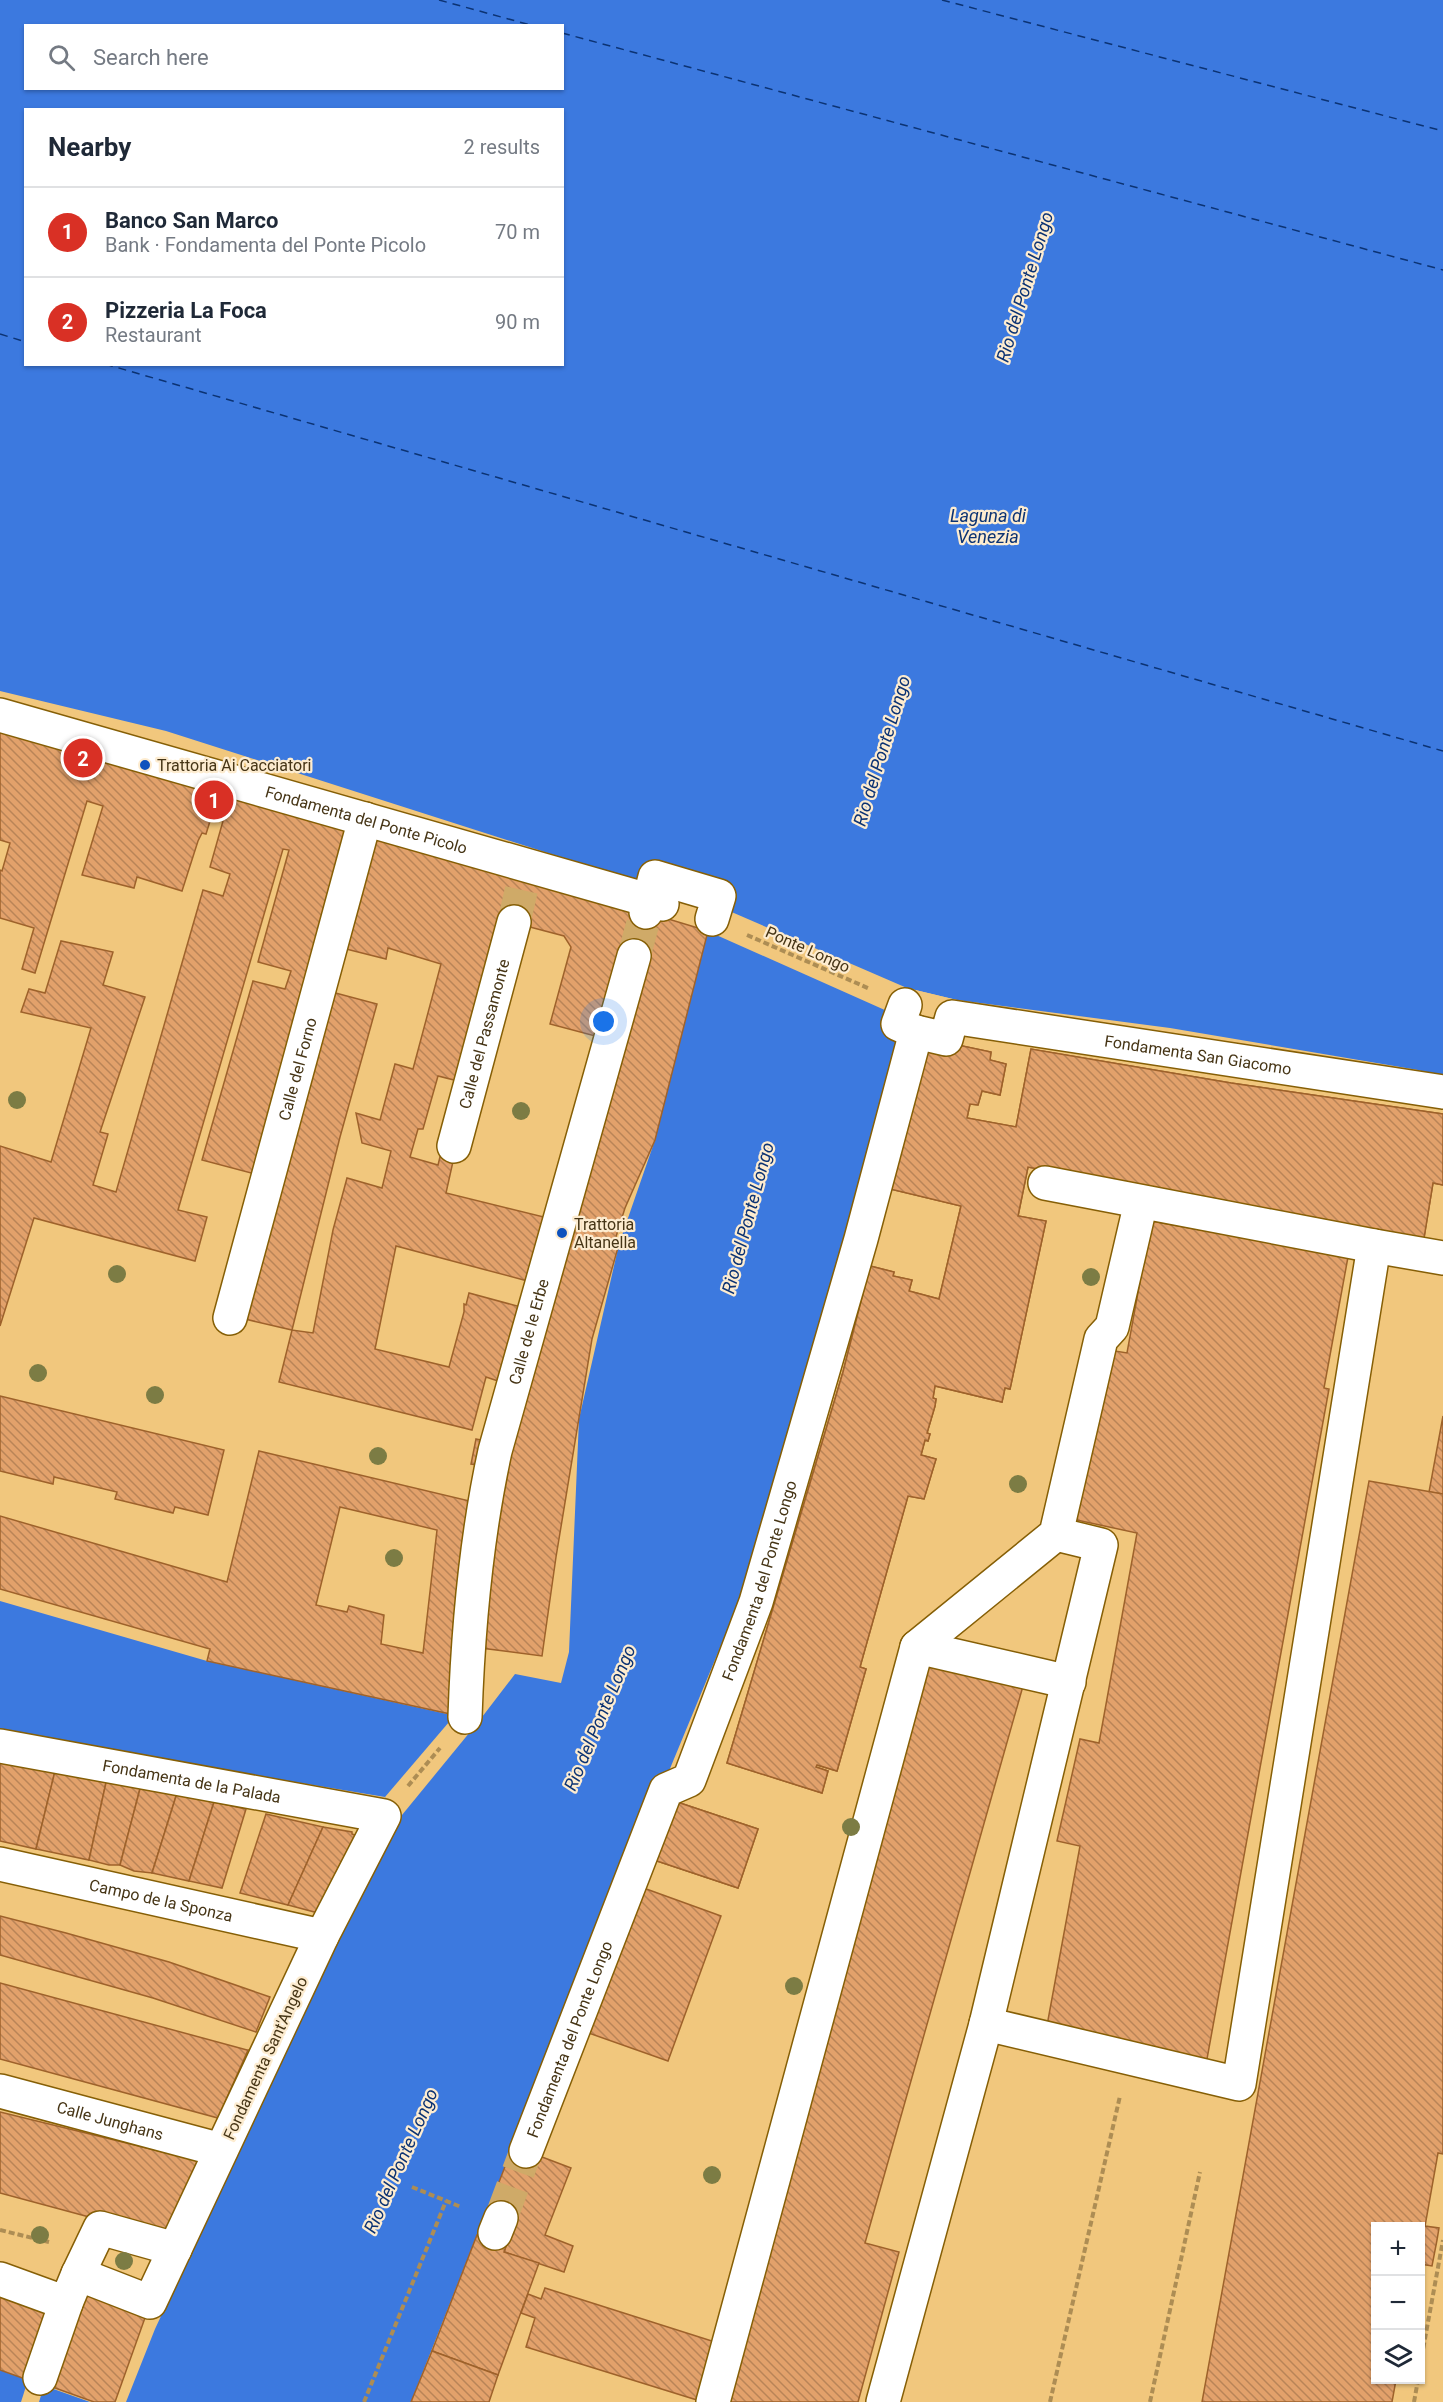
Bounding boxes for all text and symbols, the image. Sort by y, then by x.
search box [24,24,564,90]
icon: search [45,41,78,74]
text: Search here [93,45,209,70]
text: Nearby [48,132,131,162]
text: 2 results [464,135,540,159]
text: Banco San Marco [105,208,278,233]
water label: Rio del Ponte Longo [992,209,1057,364]
text: 1 [62,220,73,244]
text: 70 m [495,220,540,244]
text: Bank · Fondamenta del Ponte Picolo [105,233,426,257]
text: Pizzeria La Foca [105,298,267,323]
text: 2 [62,310,73,334]
text: 90 m [495,310,540,334]
text: Restaurant [105,323,202,347]
water label: Laguna di Venezia [950,505,1027,547]
water label: Rio del Ponte Longo [849,673,914,828]
pin: 2 [64,736,103,780]
place label: Trattoria Ai Cacciatori [157,756,311,775]
marker: Trattoria Ai Cacciatori [138,758,152,772]
pin: 1 [194,778,234,822]
street label: Fondamenta del Ponte Picolo [263,782,469,858]
street label: Ponte Longo [763,922,853,977]
street label: Calle del Passamonte [455,957,514,1111]
your location [589,1007,618,1036]
street label: Calle del Forno [275,1015,321,1123]
street label: Fondamenta San Giacomo [1103,1031,1293,1079]
water label: Rio del Ponte Longo [717,1140,778,1296]
place label: Trattoria Altanella [574,1215,636,1252]
marker: Trattoria Altanella [555,1226,569,1240]
street label: Calle de le Erbe [505,1277,553,1387]
street label: Fondamenta del Ponte Longo [718,1478,801,1683]
water label: Rio del Ponte Longo [559,1642,640,1794]
street label: Fondamenta de la Palada [101,1756,282,1807]
street label: Campo de la Sponza [87,1875,234,1926]
street label: Fondamenta del Ponte Longo [523,1938,617,2140]
street label: Fondamenta Sant'Angelo [219,1974,312,2143]
water label: Rio del Ponte Longo [359,2085,442,2236]
street label: Calle Junghans [55,2098,165,2144]
map controls [1371,2222,1425,2384]
button: + [1371,2222,1425,2276]
button: − [1371,2276,1425,2330]
button: layers [1371,2330,1425,2384]

